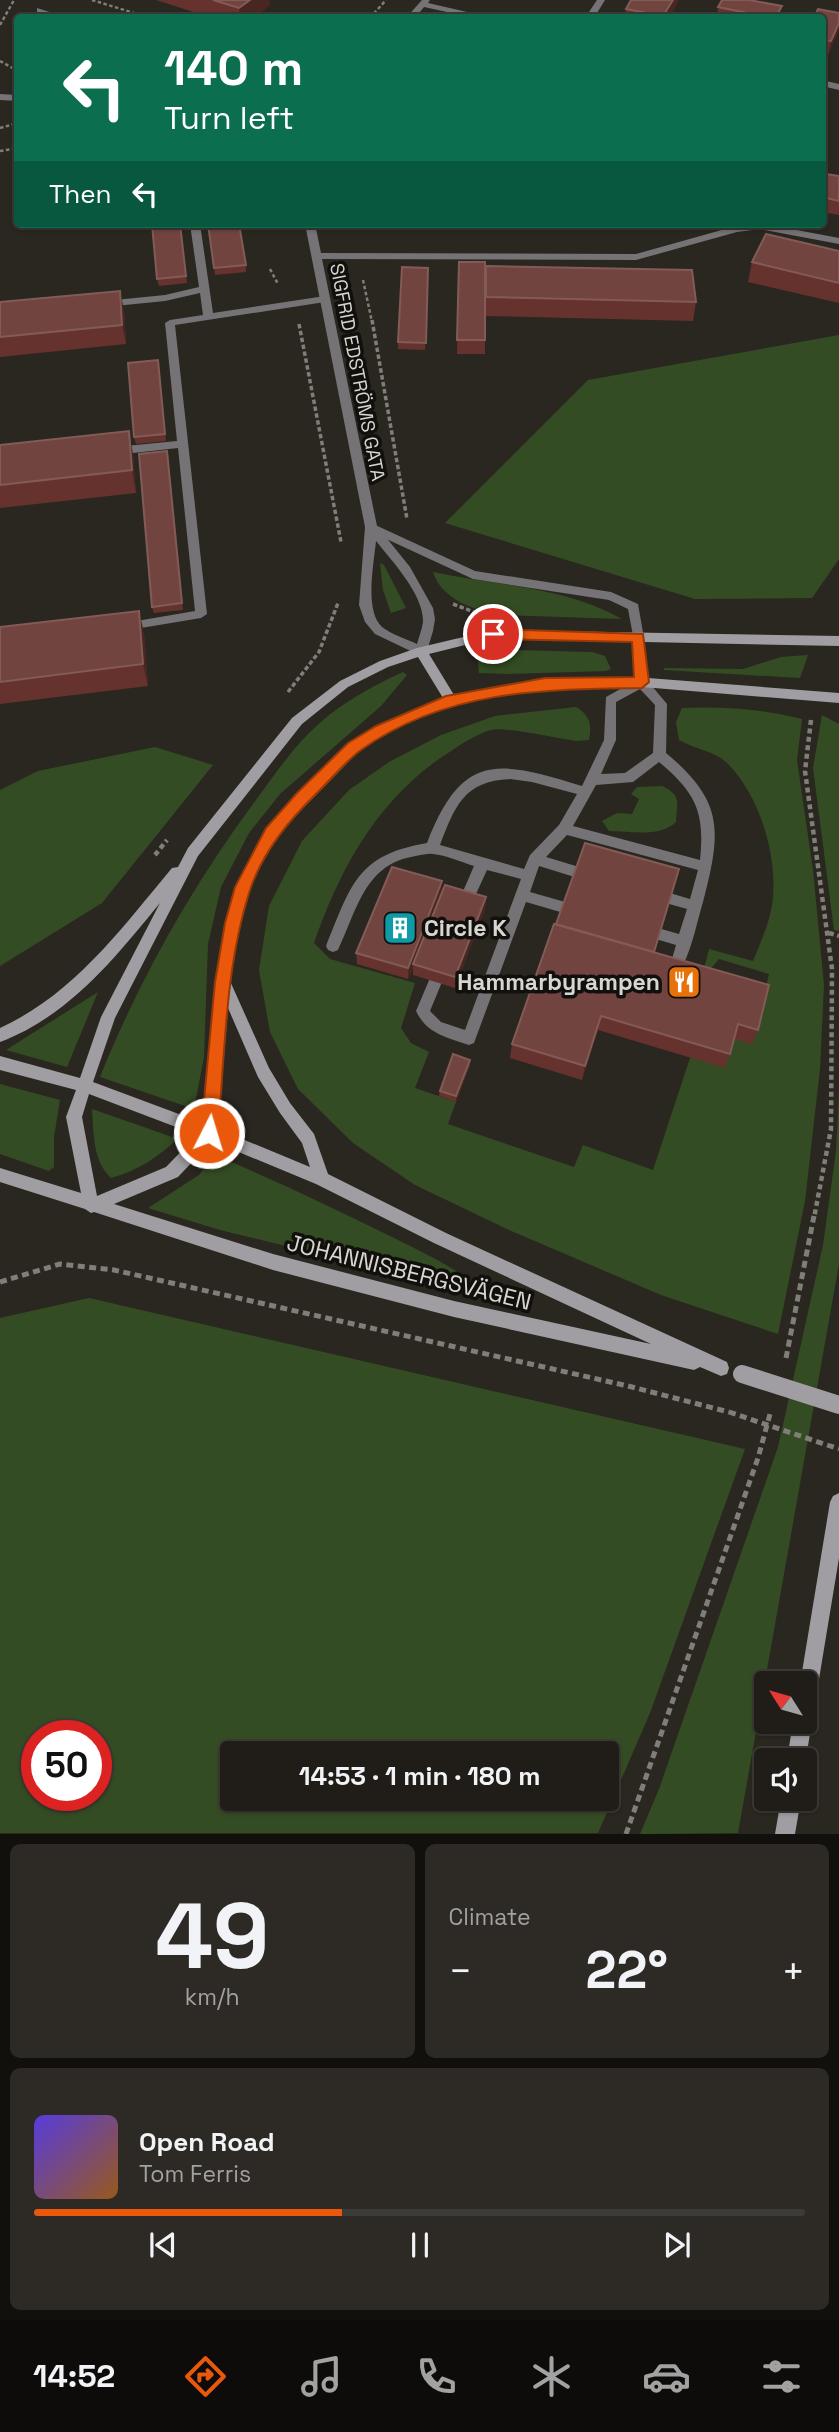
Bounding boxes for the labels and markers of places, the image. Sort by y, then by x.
pin [463,604,523,664]
building icon: Circle K [381,909,419,947]
place label: Circle K [424,913,507,943]
restaurant icon: Hammarbyrampen [665,963,703,1001]
place label: Hammarbyrampen [457,967,660,997]

